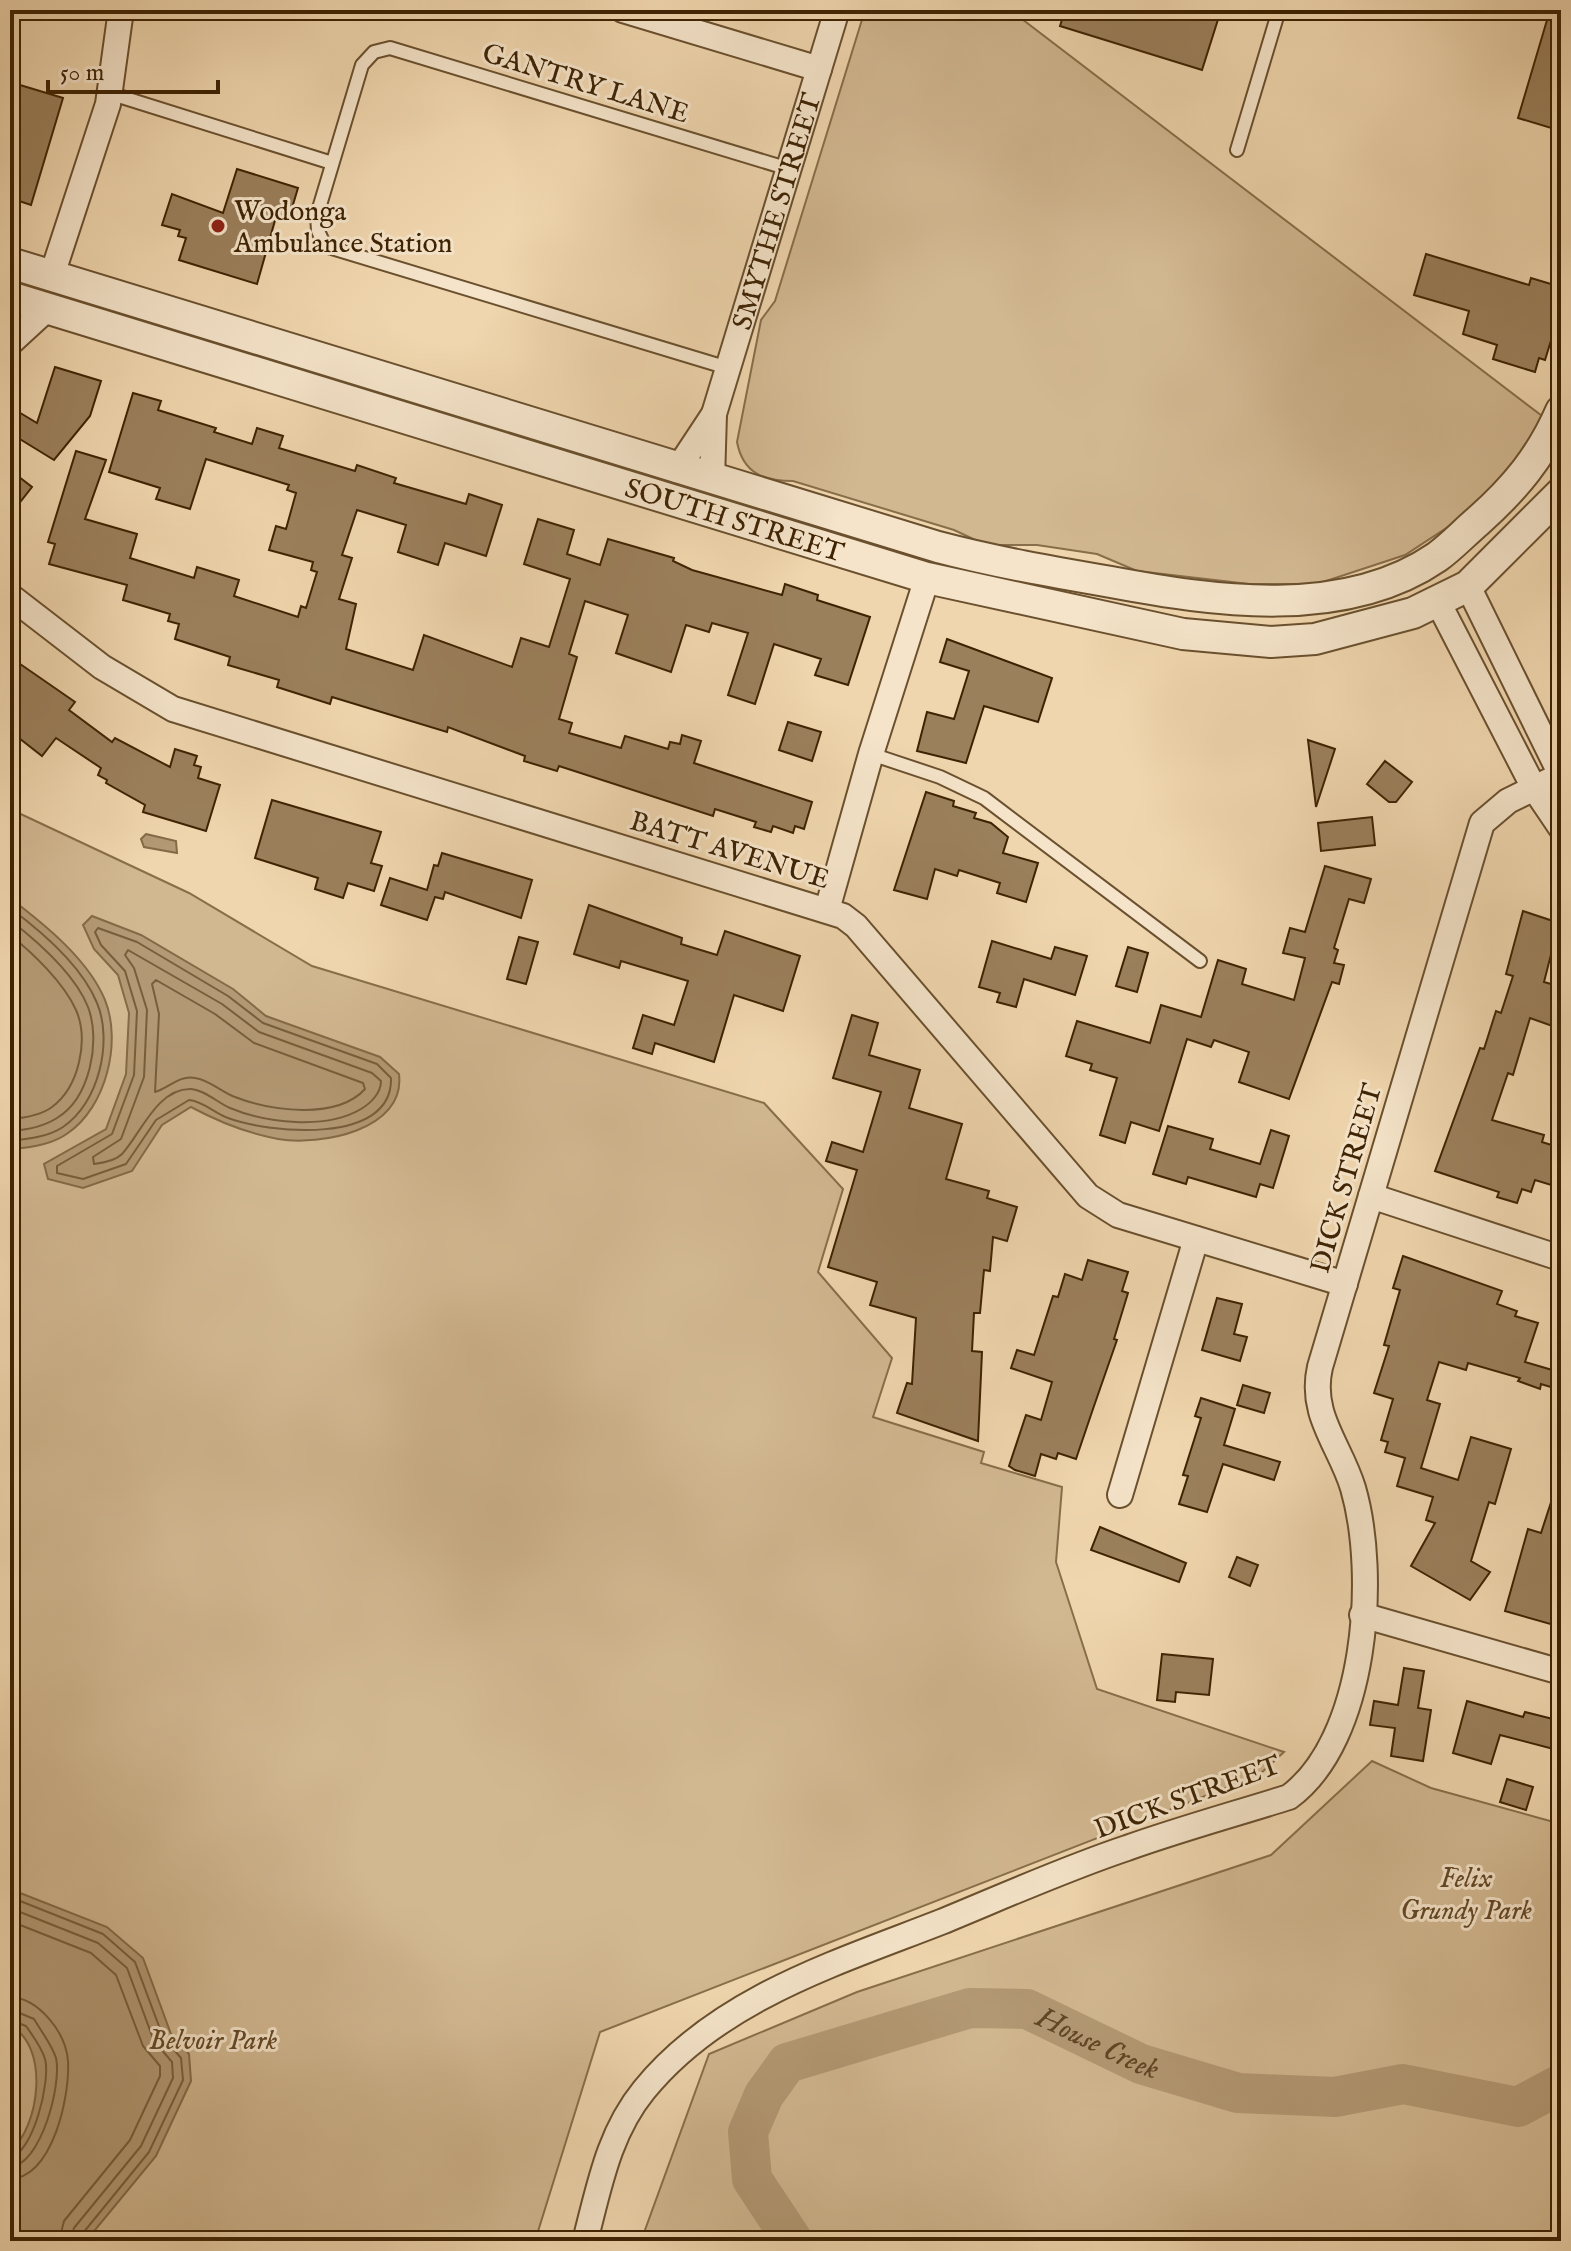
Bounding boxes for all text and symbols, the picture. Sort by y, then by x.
street label: GANTRY LANE [478,36,693,132]
scale bar [48,44,218,94]
text: 50 m [60,58,104,89]
street label: SMYTHE STREET [726,89,831,335]
place label: Wodonga Ambulance Station [233,195,452,262]
marker: Wodonga Ambulance Station [209,217,227,235]
street label: SOUTH STREET [620,471,848,572]
street label: BATT AVENUE [625,804,833,898]
street label: DICK STREET [1304,1079,1391,1277]
street label: DICK STREET [1090,1748,1286,1848]
park label: Felix Grundy Park [1400,1862,1532,1929]
water label: House Creek [1029,1999,1163,2089]
park label: Belvoir Park [149,2024,277,2059]

